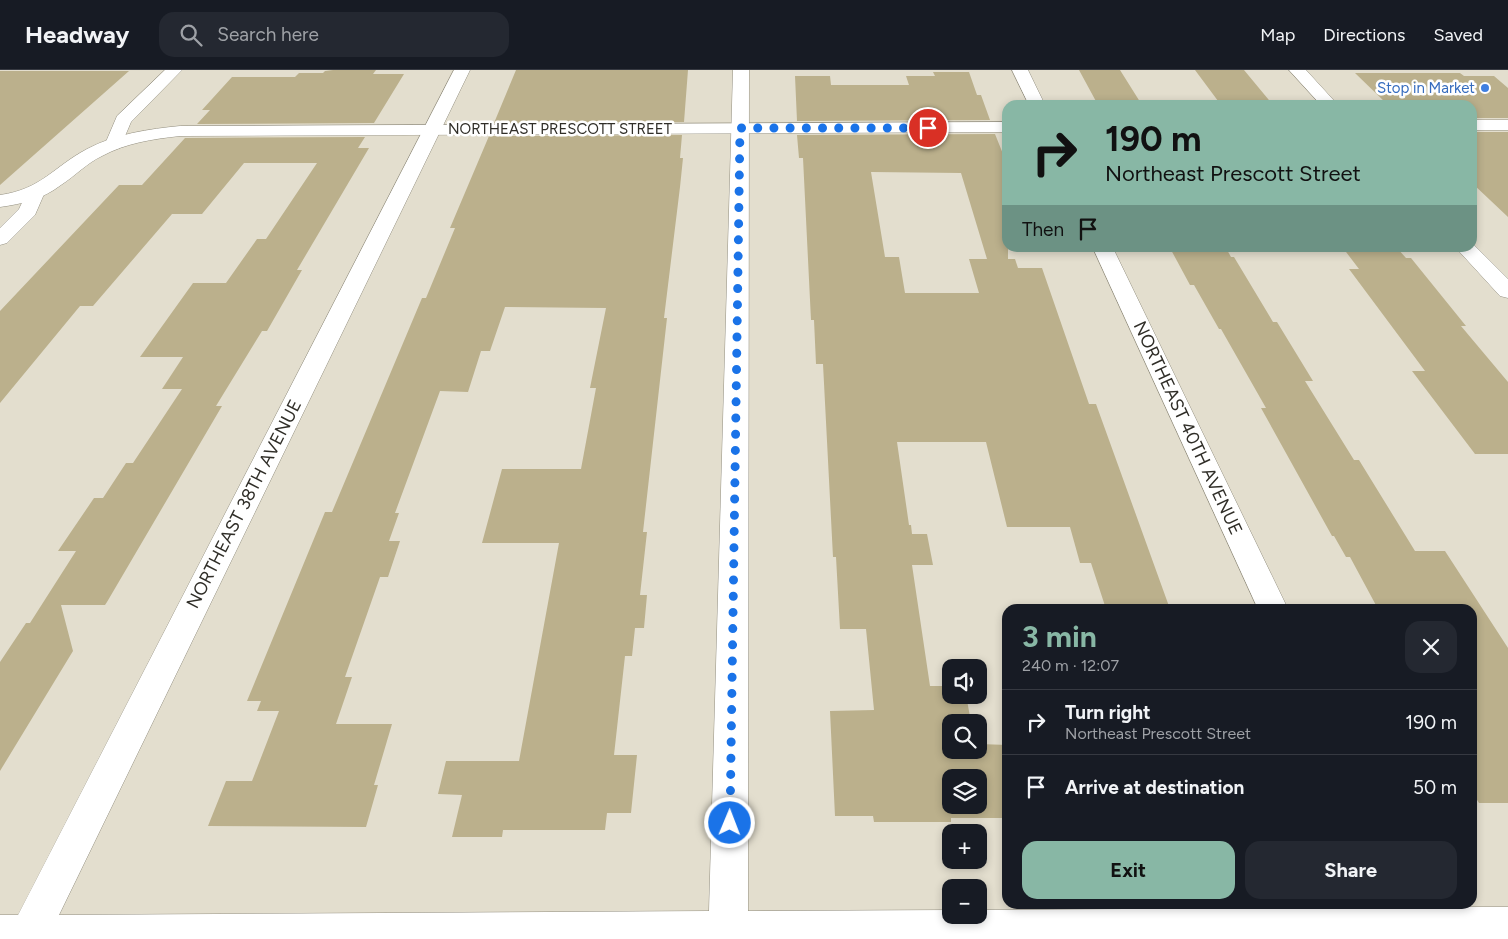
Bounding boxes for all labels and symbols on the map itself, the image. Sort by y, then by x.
place label: Stop in Market [1377,79,1475,97]
marker: Stop in Market [1479,82,1491,94]
pin [907,107,949,149]
street label: NORTHEAST PRESCOTT STREET [448,120,673,138]
street label: NORTHEAST 40TH AVENUE [1129,318,1247,538]
street label: NORTHEAST 38TH AVENUE [182,396,306,612]
position arrow [703,796,755,848]

